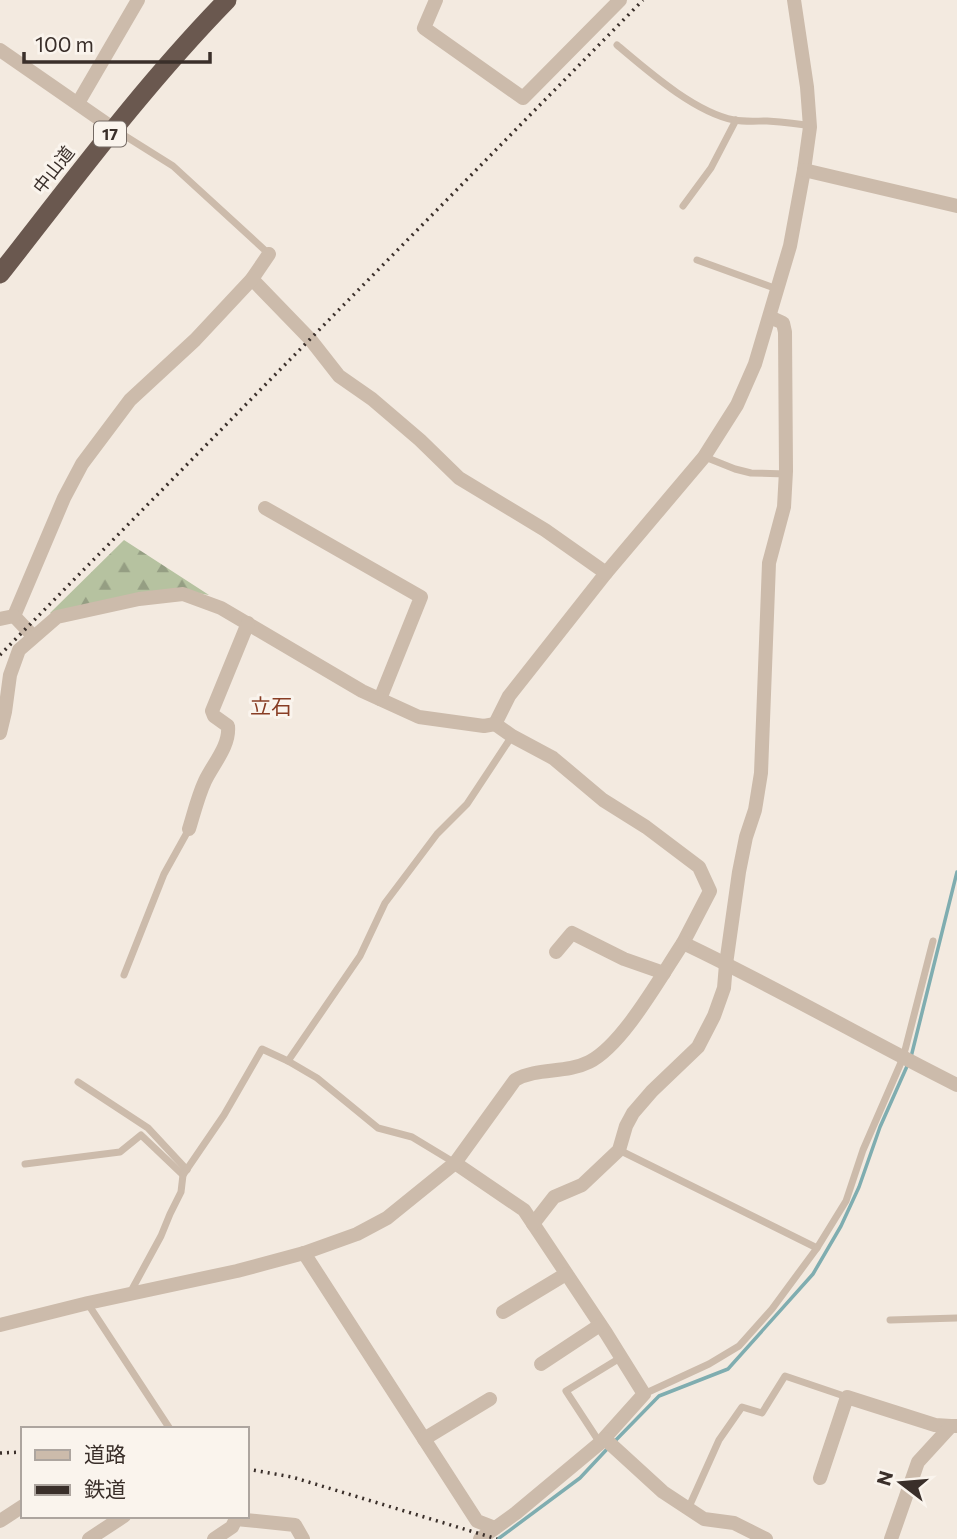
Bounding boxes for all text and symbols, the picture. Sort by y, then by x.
scale bar [24,21,210,65]
text: 100 m [35,31,94,56]
road number: 17 [94,122,126,146]
street label: 中山道 [28,141,79,197]
district label: 立石 [250,693,292,718]
legend [21,1427,248,1518]
text: 道路 [84,1441,126,1466]
north arrow [866,1448,936,1518]
text: N [871,1468,897,1488]
text: 鉄道 [84,1476,126,1501]

